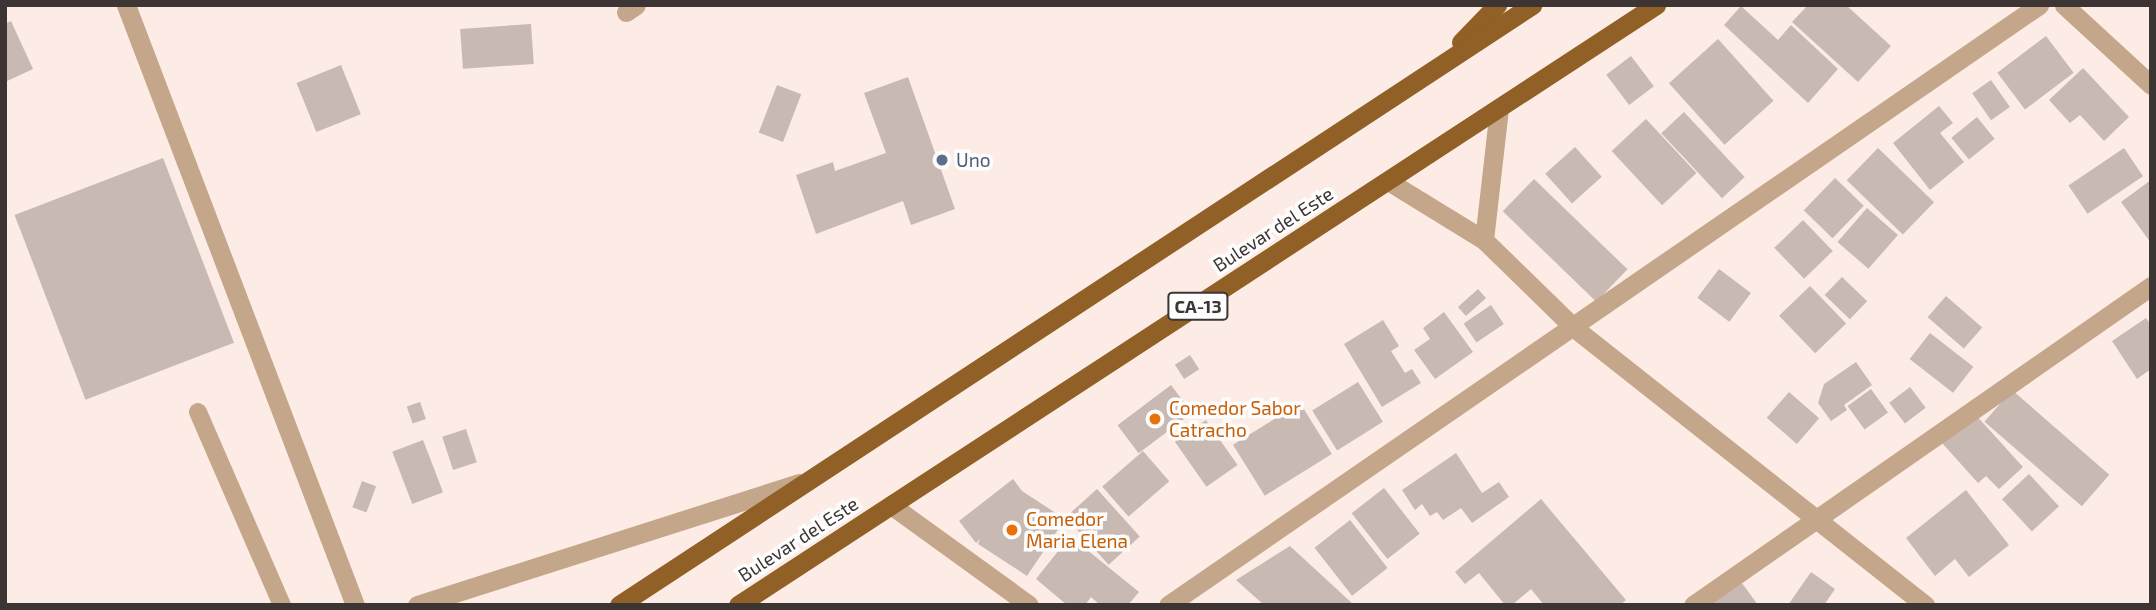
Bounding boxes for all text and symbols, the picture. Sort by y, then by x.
place label: Uno [956,149,990,171]
marker: Uno [934,152,950,168]
street label: Bulevar del Este [1208,181,1338,277]
road number: CA-13 [1166,292,1230,320]
place label: Comedor Sabor Catracho [1169,397,1301,441]
marker: Comedor Sabor Catracho [1147,411,1163,427]
street label: Bulevar del Este [733,491,863,587]
place label: Comedor Maria Elena [1026,508,1128,552]
marker: Comedor Maria Elena [1004,522,1020,538]

